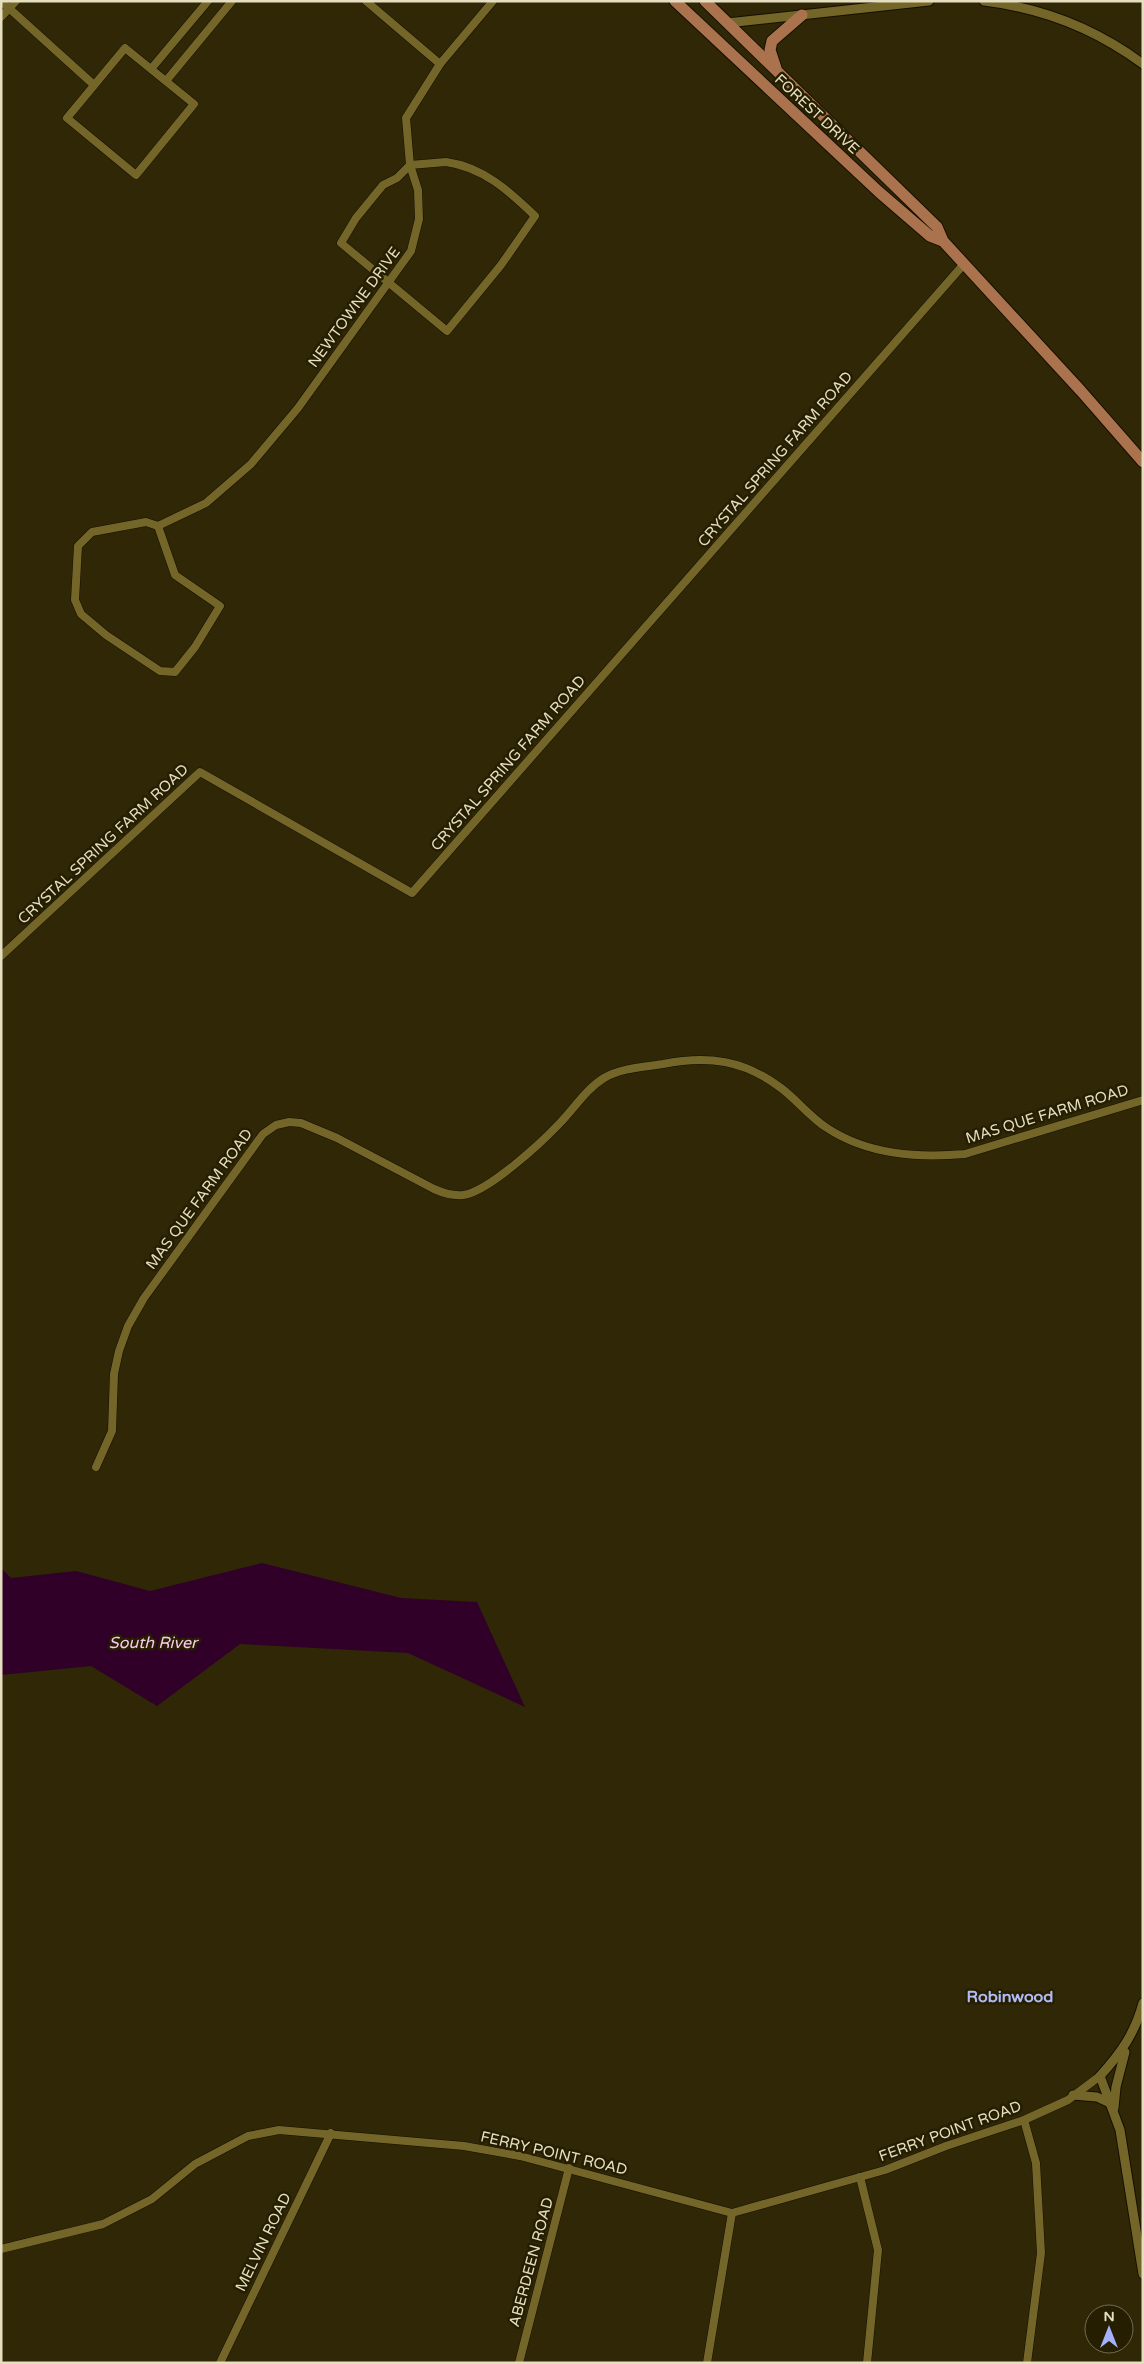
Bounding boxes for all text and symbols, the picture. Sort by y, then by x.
street label: FOREST DRIVE [771,70,863,158]
street label: NEWTOWNE DRIVE [304,243,404,371]
street label: CRYSTAL SPRING FARM ROAD [694,368,856,550]
street label: CRYSTAL SPRING FARM ROAD [427,672,589,854]
street label: CRYSTAL SPRING FARM ROAD [14,760,192,928]
street label: MAS QUE FARM ROAD [963,1081,1131,1147]
street label: MAS QUE FARM ROAD [142,1125,256,1273]
water label: South River [109,1633,199,1653]
district label: Robinwood [967,1987,1053,2007]
street label: FERRY POINT ROAD [876,2097,1024,2165]
street label: FERRY POINT ROAD [479,2127,629,2179]
street label: MELVIN ROAD [231,2190,295,2294]
street label: ABERDEEN ROAD [505,2195,557,2329]
north arrow [1084,2304,1134,2354]
text: N [1103,2308,1115,2325]

